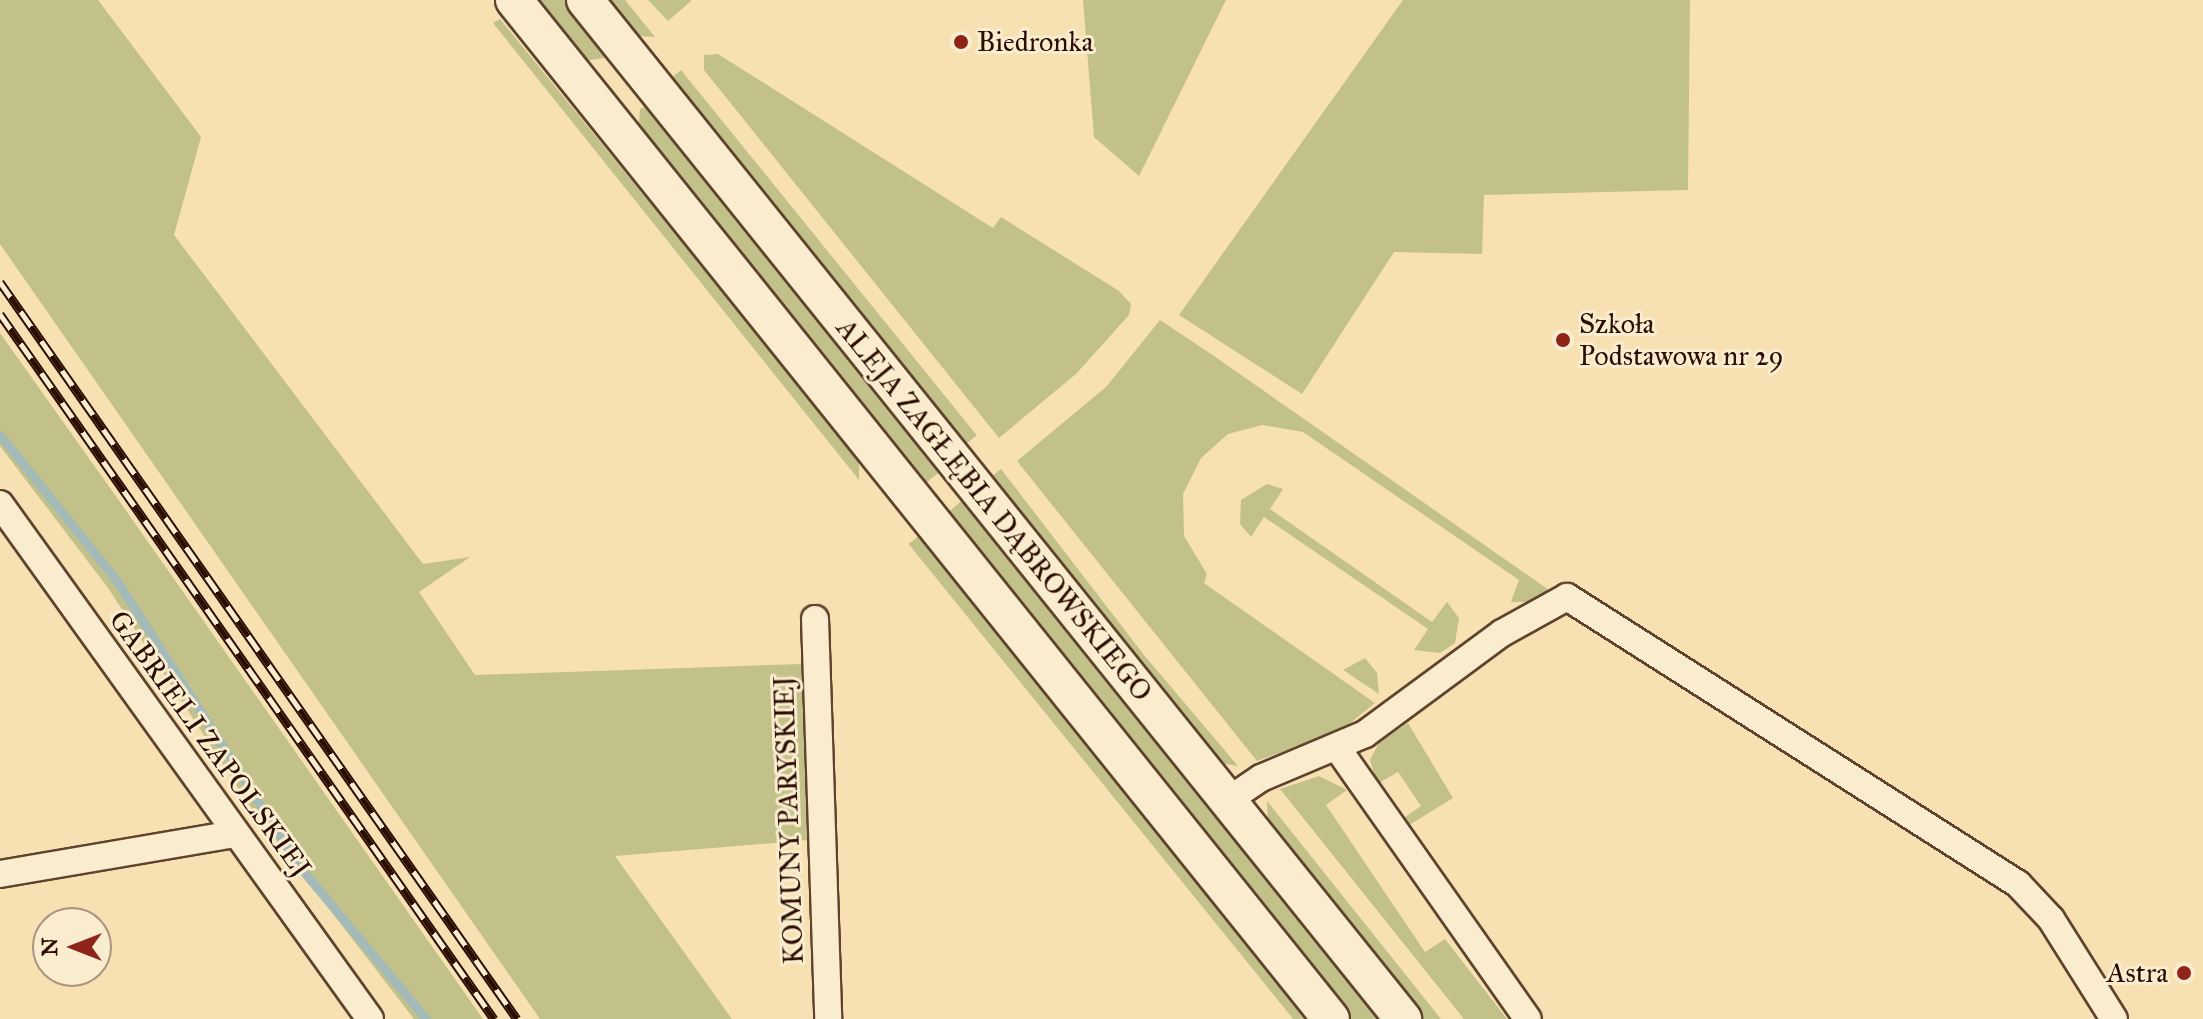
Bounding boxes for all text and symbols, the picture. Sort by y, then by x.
place label: Biedronka [977,25,1093,59]
marker: Biedronka [952,33,970,51]
place label: Szkoła Podstawowa nr 29 [1579,307,1784,373]
street label: ALEJA ZAGŁĘBIA DĄBROWSKIEGO [829,312,1159,708]
marker: Szkoła Podstawowa nr 29 [1554,331,1572,349]
street label: GABRIELI ZAPOLSKIEJ [102,604,318,884]
street label: KOMUNY PARYSKIEJ [767,675,811,965]
north arrow [32,907,112,987]
text: N [36,938,63,956]
place label: Astra [2107,956,2168,990]
marker: Astra [2175,964,2193,982]

